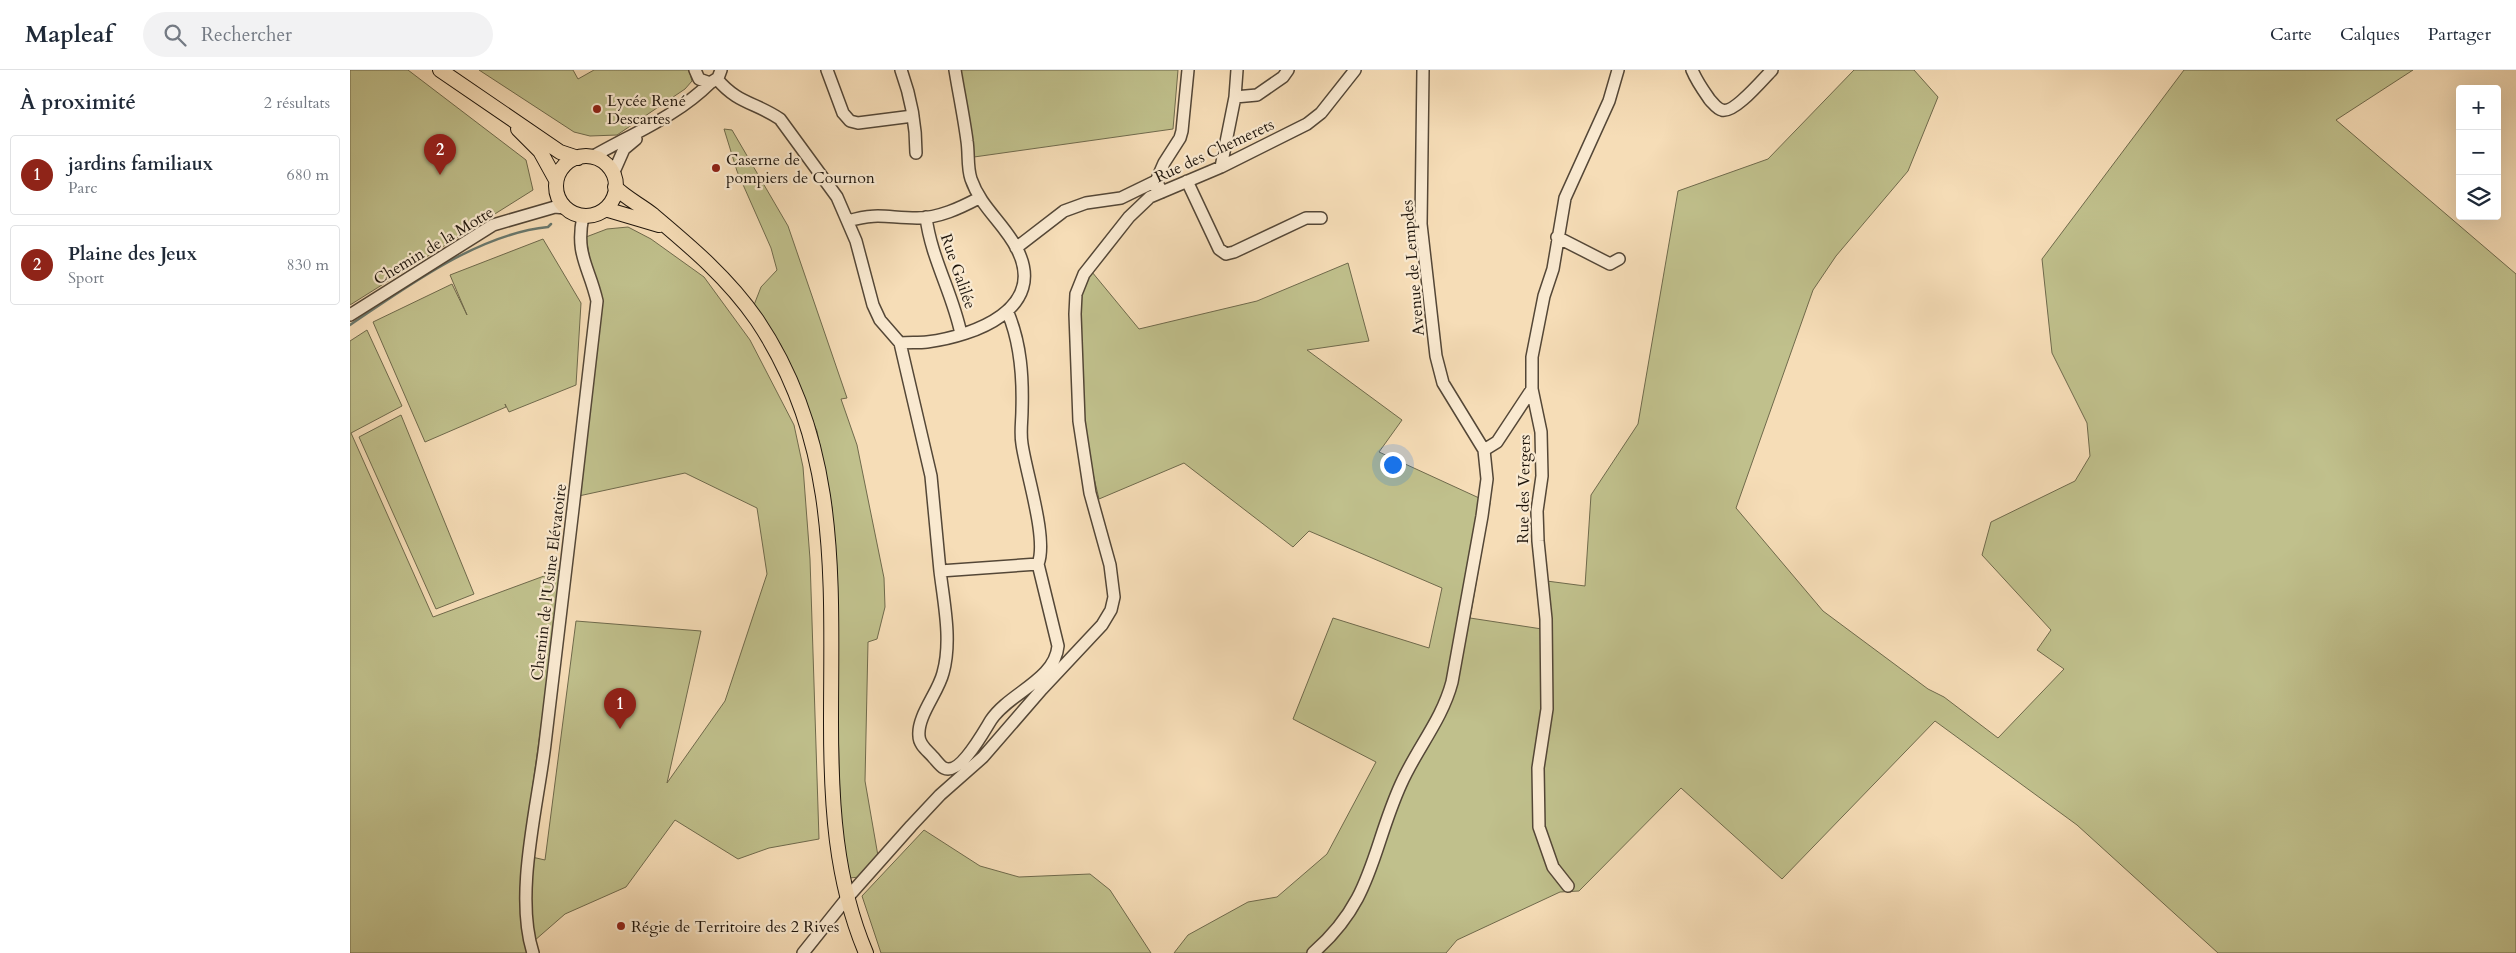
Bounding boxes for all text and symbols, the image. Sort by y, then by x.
search box [143,12,493,57]
text: Mapleaf [25,18,113,51]
icon: search [161,21,189,49]
text: Rechercher [201,22,292,48]
text: Carte [2270,22,2312,47]
text: Calques [2340,22,2400,47]
text: Partager [2428,22,2491,47]
map controls [2456,85,2501,220]
button: + [2456,85,2501,130]
text: À proximité [20,88,136,117]
place label: Lycée René Descartes [607,90,686,130]
text: 2 résultats [264,92,330,114]
marker: Lycée René Descartes [591,103,603,115]
street label: Rue des Chemerets [1151,114,1278,188]
button: − [2456,130,2501,175]
pin: 2 [424,134,456,175]
place label: Caserne de pompiers de Cournon [726,149,875,189]
text: jardins familiaux [68,151,213,177]
marker: Caserne de pompiers de Cournon [710,162,722,174]
text: 1 [33,164,41,186]
text: 680 m [287,164,329,186]
button: layers [2456,175,2501,220]
text: Parc [68,177,98,199]
street label: Avenue de Lempdes [1396,199,1430,337]
street label: Chemin de la Motte [369,201,498,290]
street label: Rue Galilée [935,231,981,312]
text: Plaine des Jeux [68,241,197,267]
text: 2 [33,254,41,276]
text: 830 m [287,254,329,276]
text: Sport [68,267,104,289]
street label: Rue des Vergers [1512,434,1536,544]
your location [1380,452,1406,478]
street label: Chemin de l'Usine Elévatoire [526,482,572,682]
pin: 1 [604,688,636,729]
place label: Régie de Territoire des 2 Rives [631,916,839,938]
marker: Régie de Territoire des 2 Rives [615,920,627,932]

